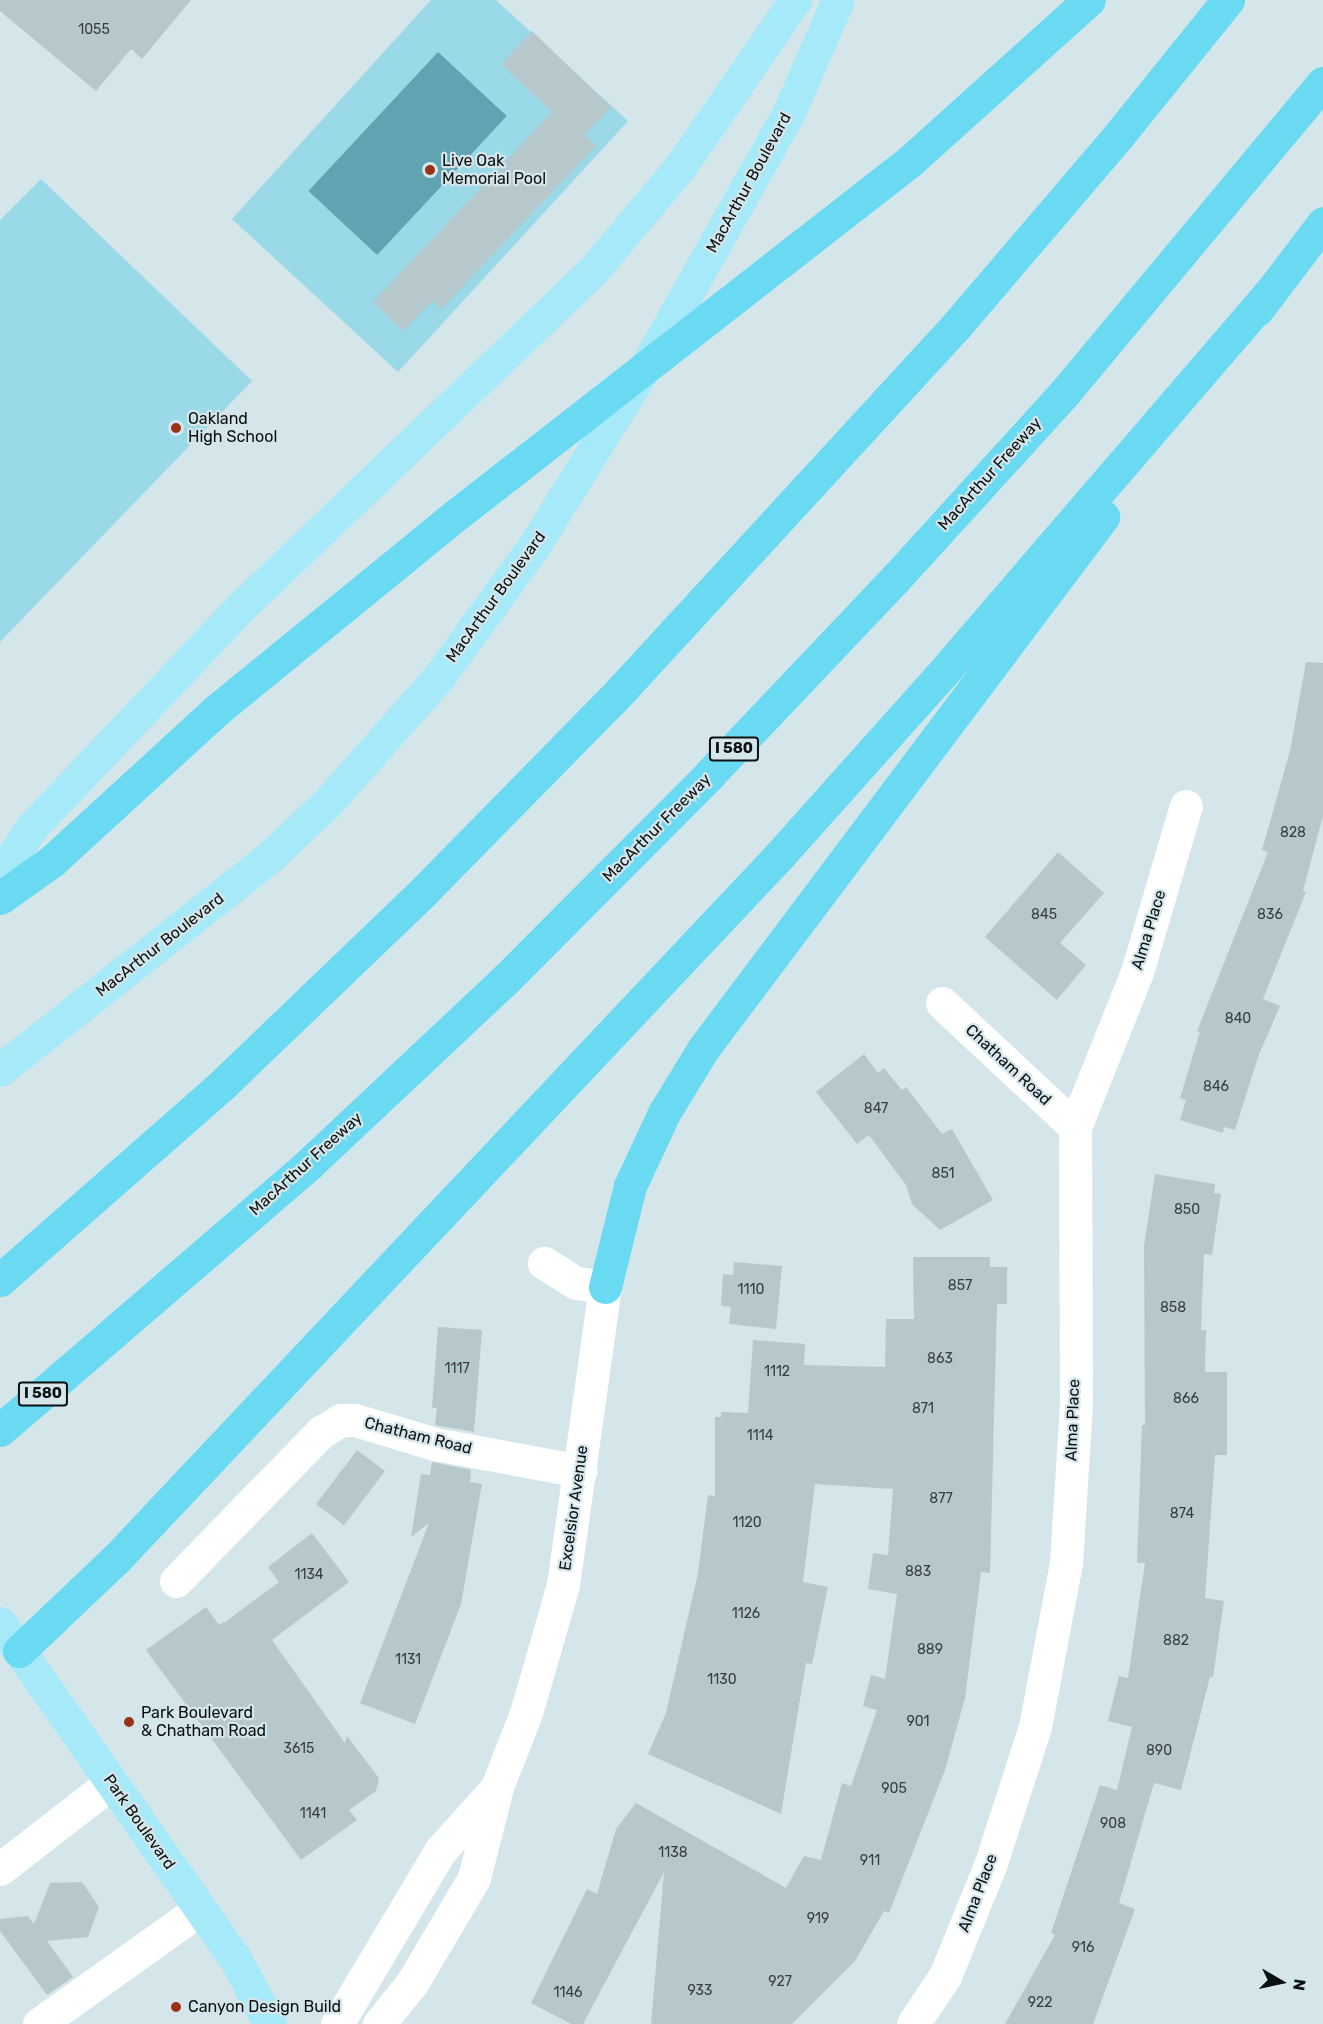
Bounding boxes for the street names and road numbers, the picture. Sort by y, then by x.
street label: MacArthur Boulevard [702,109,796,257]
street label: MacArthur Freeway [934,413,1046,535]
street label: MacArthur Boulevard [442,528,550,666]
road number: I 580 [708,737,760,761]
street label: MacArthur Freeway [599,770,715,886]
street label: Alma Place [1128,888,1170,972]
street label: MacArthur Boulevard [92,889,228,1001]
street label: Chatham Road [961,1020,1055,1110]
street label: MacArthur Freeway [245,1108,367,1220]
street label: Alma Place [1062,1379,1084,1461]
road number: I 580 [18,1382,68,1406]
street label: Chatham Road [362,1413,474,1459]
street label: Excelsior Avenue [556,1444,592,1572]
street label: Park Boulevard [99,1771,179,1873]
street label: Alma Place [954,1851,1002,1935]

